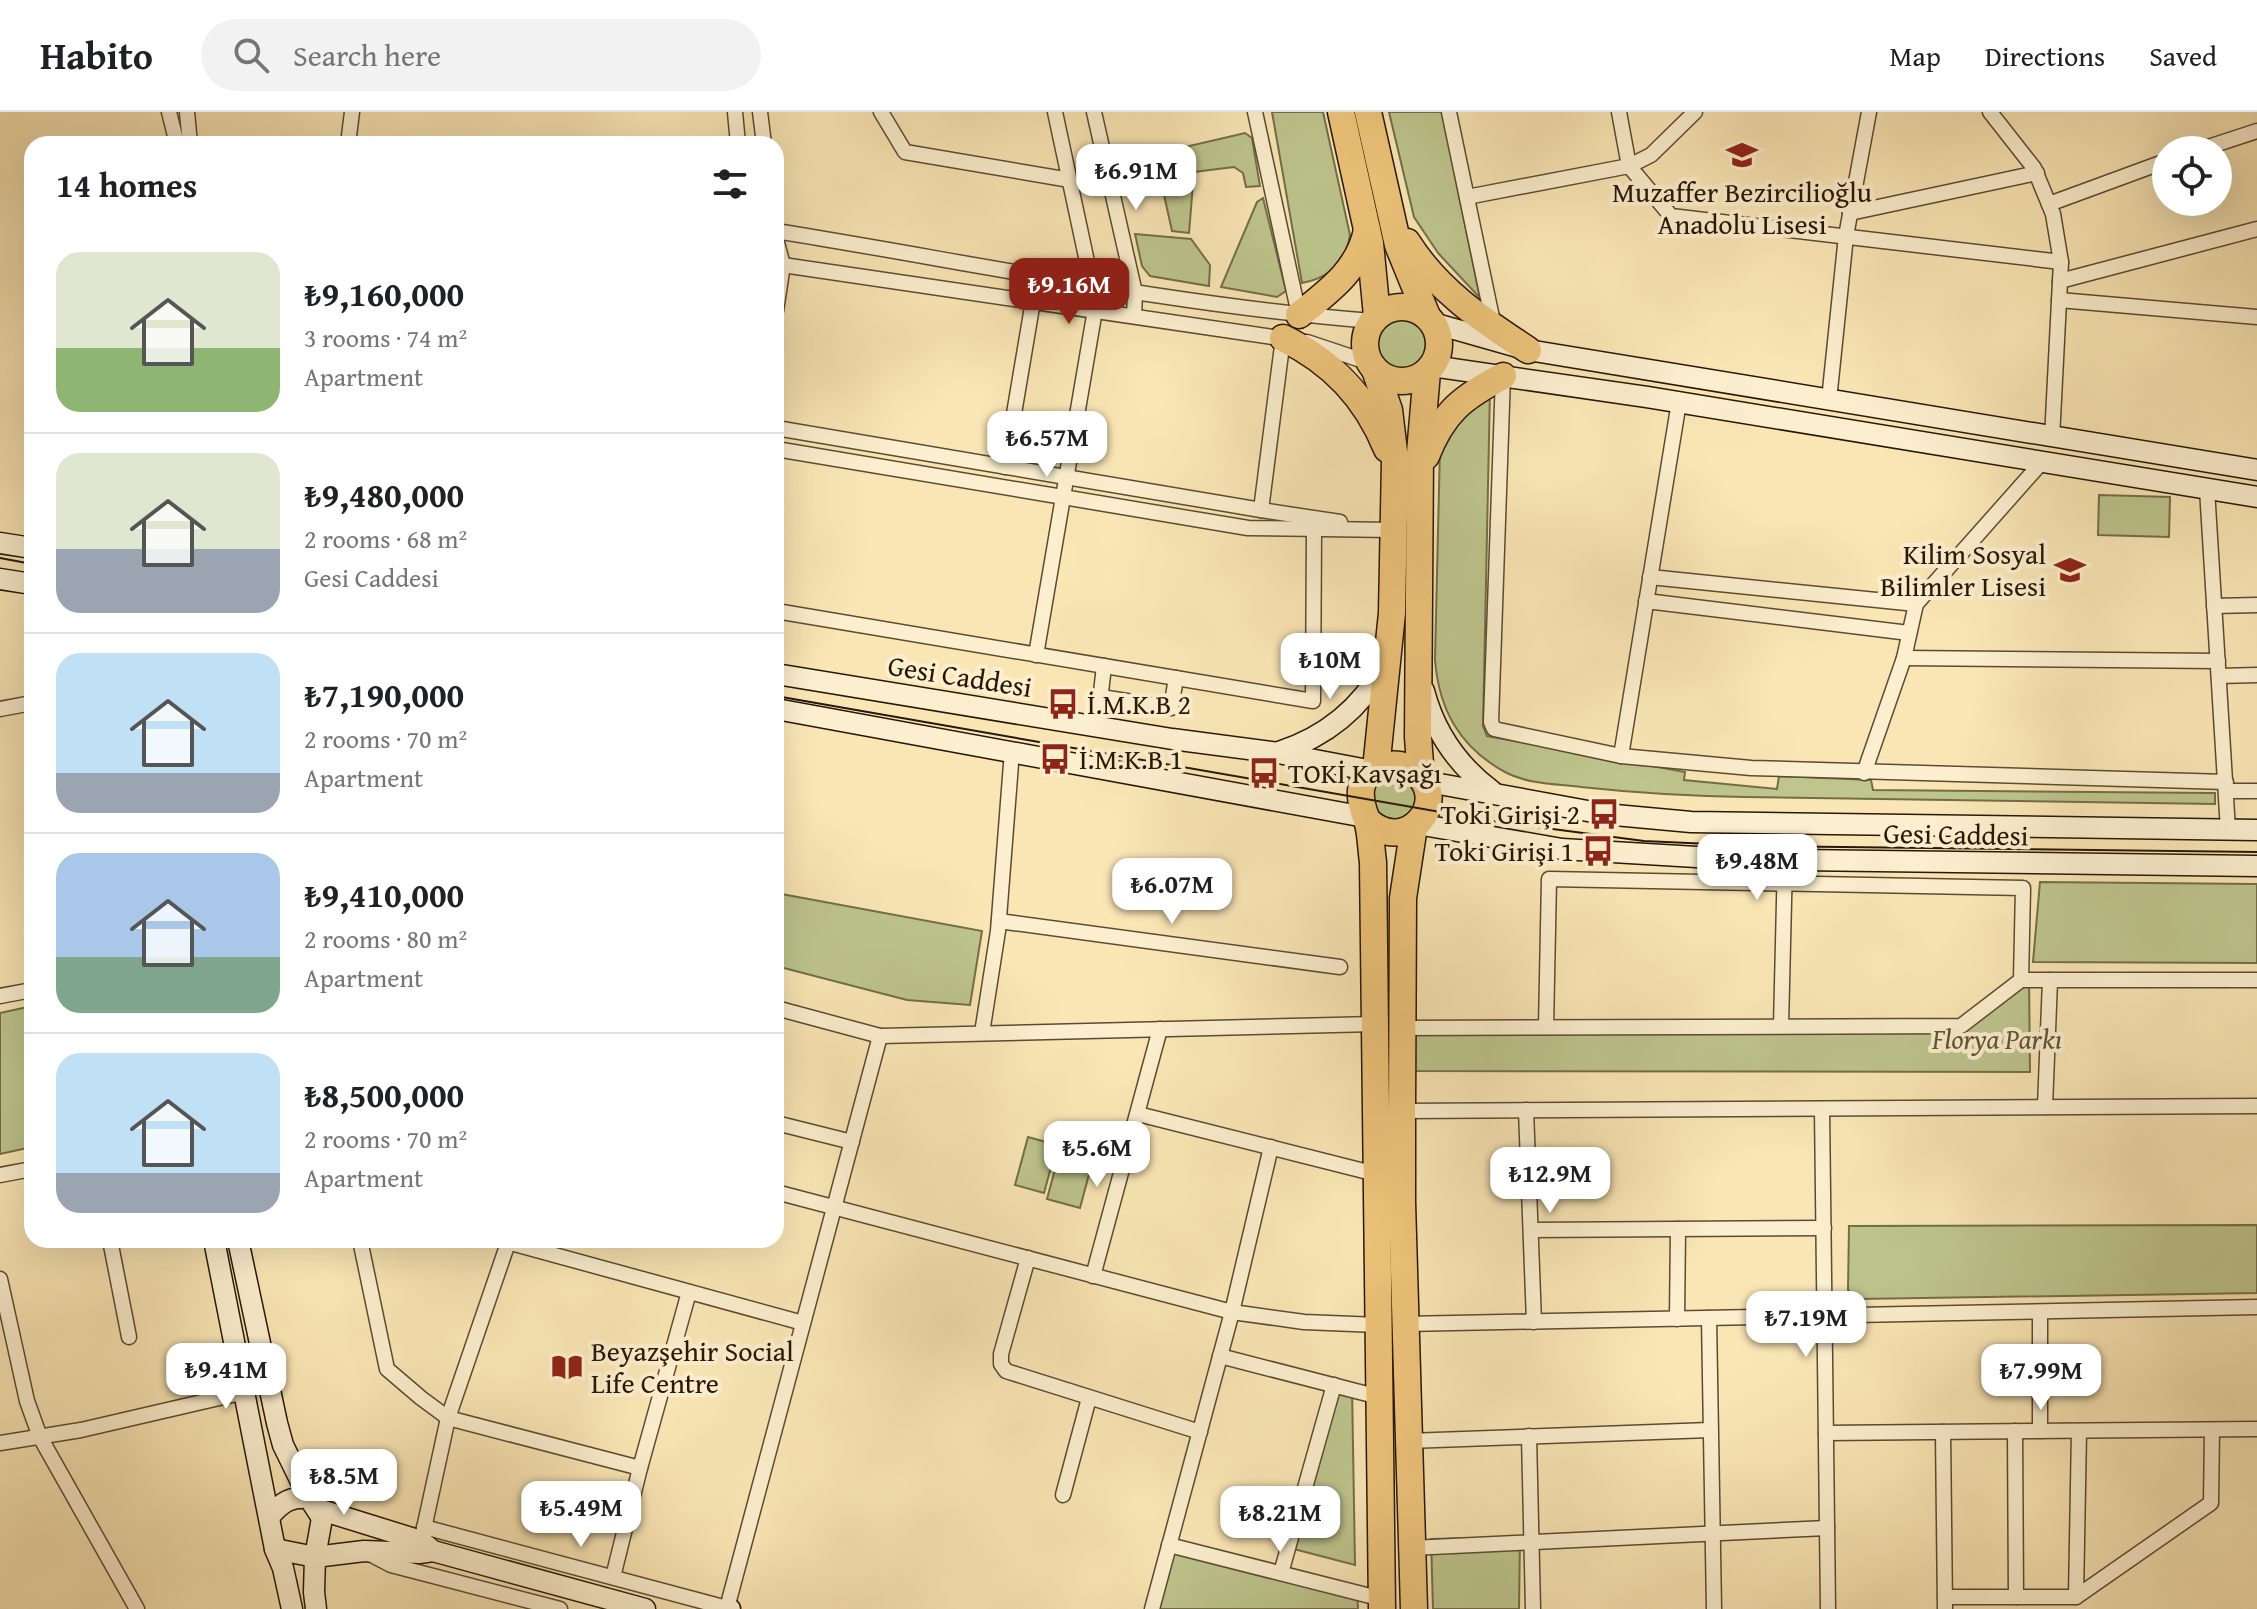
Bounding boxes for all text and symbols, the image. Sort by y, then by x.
search box [201,19,761,91]
text: Habito [40,27,153,83]
icon: search [229,33,273,77]
text: Search here [293,33,441,77]
text: Map [1889,35,1941,76]
text: Directions [1985,35,2105,76]
text: Saved [2149,35,2217,76]
map controls [2152,136,2232,216]
button: locate [2152,136,2232,216]
school or university icon: Muzaffer Bezircilioğlu Anadolu Lisesi [1725,138,1759,172]
pin: ₺6.91M [1071,144,1201,212]
text: ₺6.91M [1094,150,1178,189]
text: 14 homes [56,160,197,209]
icon: filters [708,162,752,206]
place label: Muzaffer Bezircilioğlu Anadolu Lisesi [1612,171,1872,244]
pin: ₺9.16M [1004,258,1134,326]
text: ₺9.16M [1027,264,1111,303]
text: ₺9,160,000 [304,269,464,318]
icon: home [120,284,216,380]
text: 3 rooms · 74 m² [304,318,467,357]
text: Apartment [304,357,423,396]
pin: ₺6.57M [982,411,1112,479]
text: ₺6.57M [1005,417,1089,456]
text: ₺9,480,000 [304,470,464,519]
icon: home [120,485,216,581]
text: 2 rooms · 68 m² [304,519,467,558]
place label: Kilim Sosyal Bilimler Lisesi [1880,533,2046,606]
school or university icon: Kilim Sosyal Bilimler Lisesi [2053,553,2087,587]
text: Gesi Caddesi [304,558,439,597]
pin: ₺10M [1283,633,1377,701]
text: ₺10M [1299,639,1361,678]
street label: Gesi Caddesi [885,644,1035,707]
text: ₺7,190,000 [304,670,464,719]
place label: İ.M.K.B 2 [1087,683,1191,724]
icon: home [120,685,216,781]
bus stop icon: İ.M.K.B 2 [1046,687,1080,721]
text: 2 rooms · 70 m² [304,719,467,758]
place label: İ.M.K.B 1 [1079,738,1183,779]
bus stop icon: İ.M.K.B 1 [1038,742,1072,776]
place label: TOKİ Kavşağı [1288,752,1442,793]
bus stop icon: TOKİ Kavşağı [1247,756,1281,790]
text: Apartment [304,758,423,797]
place label: Toki Girişi 2 [1440,793,1580,834]
bus stop icon: Toki Girişi 2 [1587,797,1621,831]
street label: Gesi Caddesi [1883,812,2029,855]
place label: Toki Girişi 1 [1434,830,1574,871]
bus stop icon: Toki Girişi 1 [1581,834,1615,868]
pin: ₺9.48M [1692,834,1822,902]
text: ₺9.48M [1715,840,1799,879]
pin: ₺6.07M [1107,858,1237,926]
text: ₺6.07M [1130,864,1214,903]
text: ₺9,410,000 [304,870,464,919]
icon: home [120,885,216,981]
text: 2 rooms · 80 m² [304,919,467,958]
text: Apartment [304,958,423,997]
park label: Florya Parkı [1931,1018,2062,1059]
text: ₺8,500,000 [304,1070,464,1119]
icon: home [120,1085,216,1181]
text: 2 rooms · 70 m² [304,1119,467,1158]
pin: ₺5.6M [1041,1121,1153,1189]
text: ₺5.6M [1062,1127,1132,1166]
pin: ₺12.9M [1485,1147,1615,1215]
text: ₺12.9M [1508,1153,1592,1192]
text: Apartment [304,1158,423,1197]
pin: ₺7.19M [1741,1291,1871,1359]
text: ₺7.19M [1764,1297,1848,1336]
place label: Beyazşehir Social Life Centre [591,1330,794,1403]
pin: ₺9.41M [161,1343,291,1411]
pin: ₺7.99M [1976,1344,2106,1412]
text: ₺9.41M [184,1349,268,1388]
library icon: Beyazşehir Social Life Centre [550,1350,584,1384]
text: ₺7.99M [1999,1350,2083,1389]
pin: ₺8.5M [288,1449,400,1517]
text: ₺8.5M [309,1455,379,1494]
pin: ₺5.49M [516,1481,646,1549]
pin: ₺8.21M [1215,1486,1345,1554]
text: ₺5.49M [539,1487,623,1526]
text: ₺8.21M [1238,1492,1322,1531]

